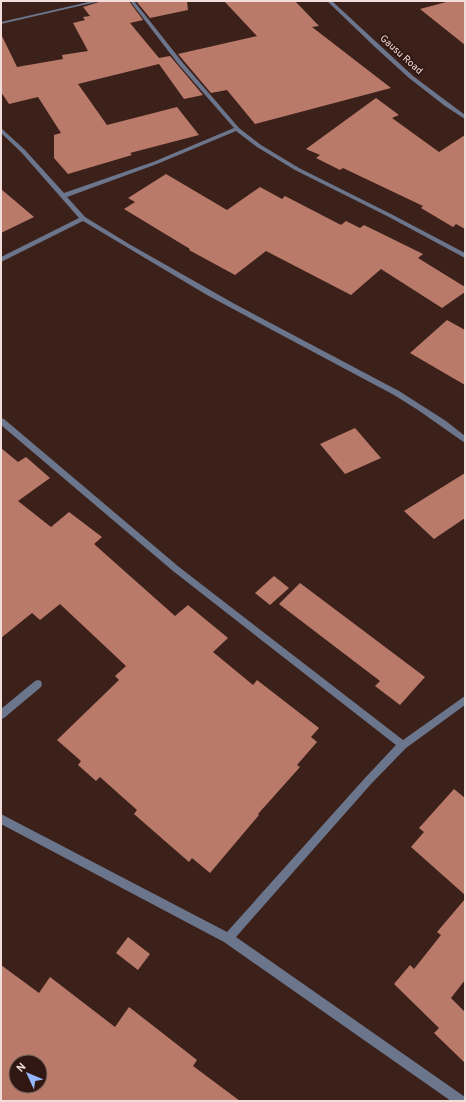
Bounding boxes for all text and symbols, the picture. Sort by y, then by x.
street label: Gausu Road [377,32,425,78]
north arrow [8,1054,48,1094]
text: N [14,1060,29,1075]

